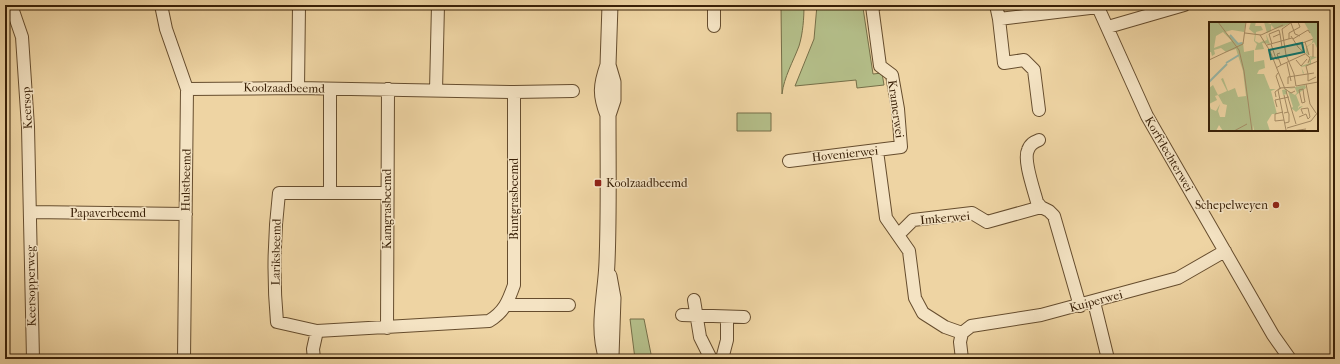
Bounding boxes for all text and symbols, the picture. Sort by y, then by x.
inset map [1209,22,1318,131]
street label: Kramerwei [885,79,907,139]
street label: Koolzaadbeemd [243,80,325,96]
street label: Keersop [19,86,35,130]
street label: Korfvlechterwei [1142,114,1196,194]
street label: Hovenierwei [811,144,879,164]
street label: Hulstbeemd [178,148,194,212]
street label: Buntgrasbeemd [507,158,521,240]
street label: Kamgrasbeemd [380,168,394,249]
place label: Koolzaadbeemd [606,176,688,190]
marker: Koolzaadbeemd [593,178,603,188]
place label: Schepelweyen [1195,198,1268,212]
marker: Schepelweyen [1271,200,1281,210]
street label: Papaverbeemd [70,206,146,220]
street label: Imkerwei [920,209,971,227]
street label: Lariksbeemd [268,218,284,285]
street label: Keersopperweg [23,245,39,327]
street label: Kuiperwei [1068,287,1125,315]

